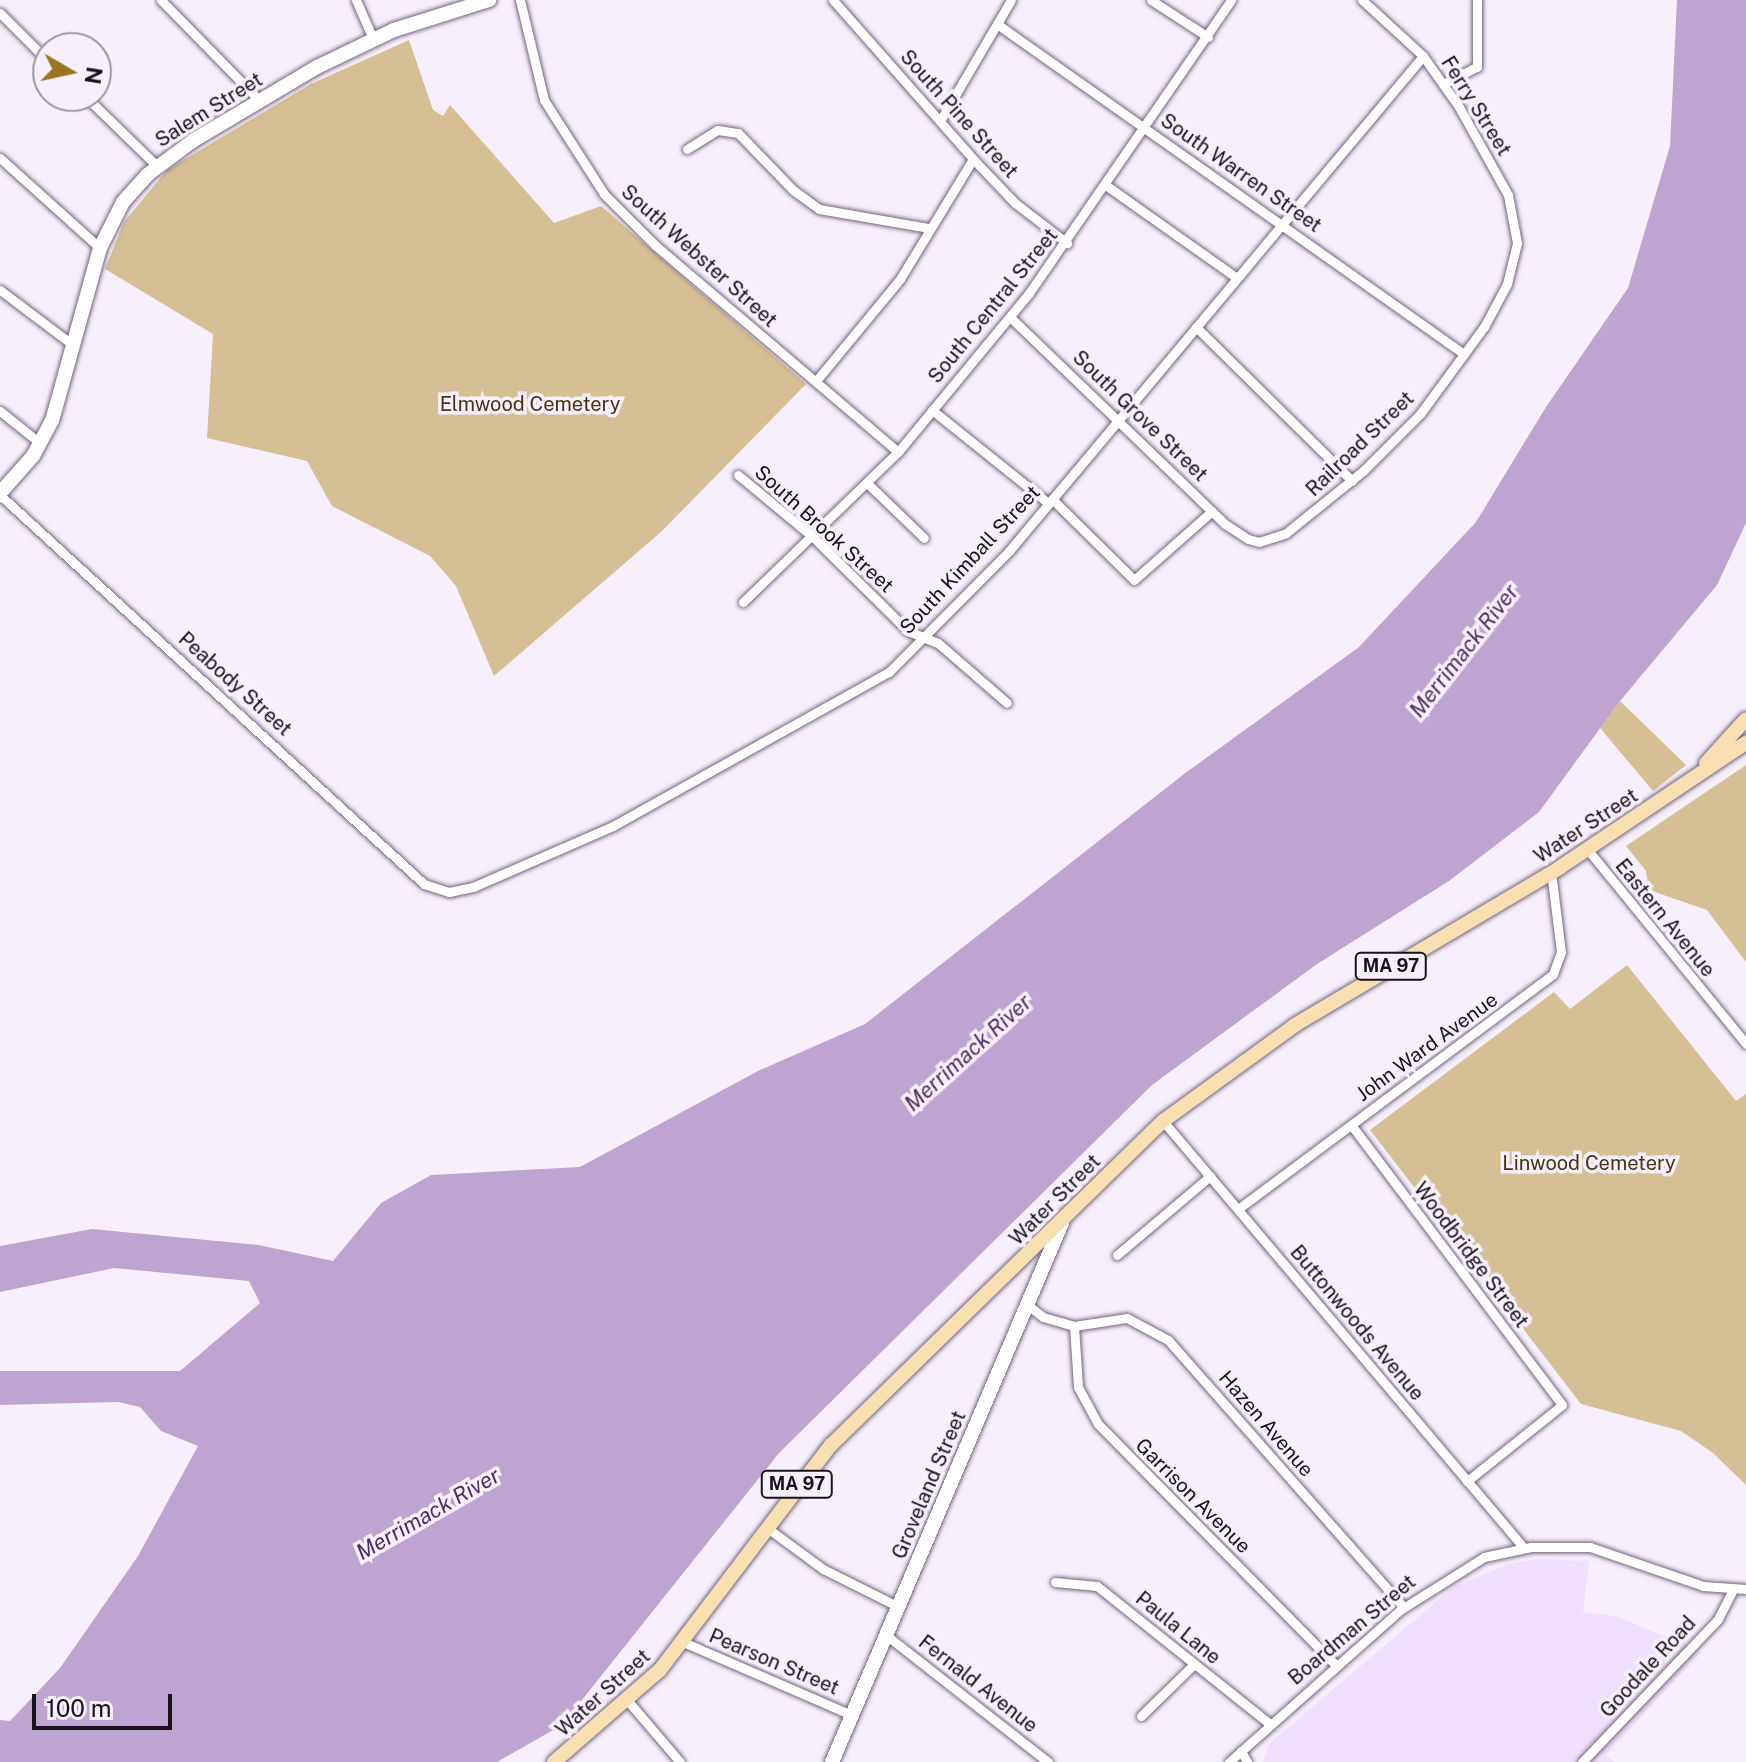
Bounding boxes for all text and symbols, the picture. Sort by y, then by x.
north arrow [32,32,112,112]
street label: South Pine Street [895,45,1023,183]
street label: Ferry Street [1436,52,1516,160]
text: N [80,65,108,86]
street label: Salem Street [151,68,267,152]
street label: South Warren Street [1156,108,1326,238]
street label: South Webster Street [616,180,782,332]
street label: South Central Street [923,224,1063,388]
street label: South Grove Street [1068,345,1212,487]
street label: Railroad Street [1301,387,1419,501]
park label: Elmwood Cemetery [440,392,620,416]
street label: South Brook Street [750,460,898,598]
street label: South Kimball Street [895,481,1045,639]
water label: Merrimack River [1404,579,1524,723]
street label: Peabody Street [173,627,297,741]
street label: Water Street [1530,784,1642,868]
street label: Eastern Avenue [1610,854,1720,982]
road number: MA 97 [1353,952,1429,980]
street label: John Ward Avenue [1351,988,1503,1106]
water label: Merrimack River [899,989,1037,1117]
street label: Water Street [1005,1150,1105,1250]
park label: Linwood Cemetery [1502,1151,1676,1175]
street label: Woodbridge Street [1408,1177,1534,1333]
street label: Buttonwoods Avenue [1285,1240,1429,1406]
street label: Hazen Avenue [1214,1366,1318,1482]
street label: Groveland Street [887,1407,971,1563]
street label: Garrison Avenue [1130,1433,1256,1559]
water label: Merrimack River [351,1462,505,1566]
road number: MA 97 [759,1470,835,1498]
street label: Boardman Street [1284,1570,1420,1690]
street label: Paula Lane [1131,1586,1225,1670]
street label: Goodale Road [1595,1612,1701,1722]
street label: Pearson Street [705,1624,843,1700]
street label: Fernald Avenue [914,1630,1042,1738]
street label: Water Street [551,1644,655,1742]
scale bar [36,1678,176,1728]
text: 100 m [46,1694,112,1722]

